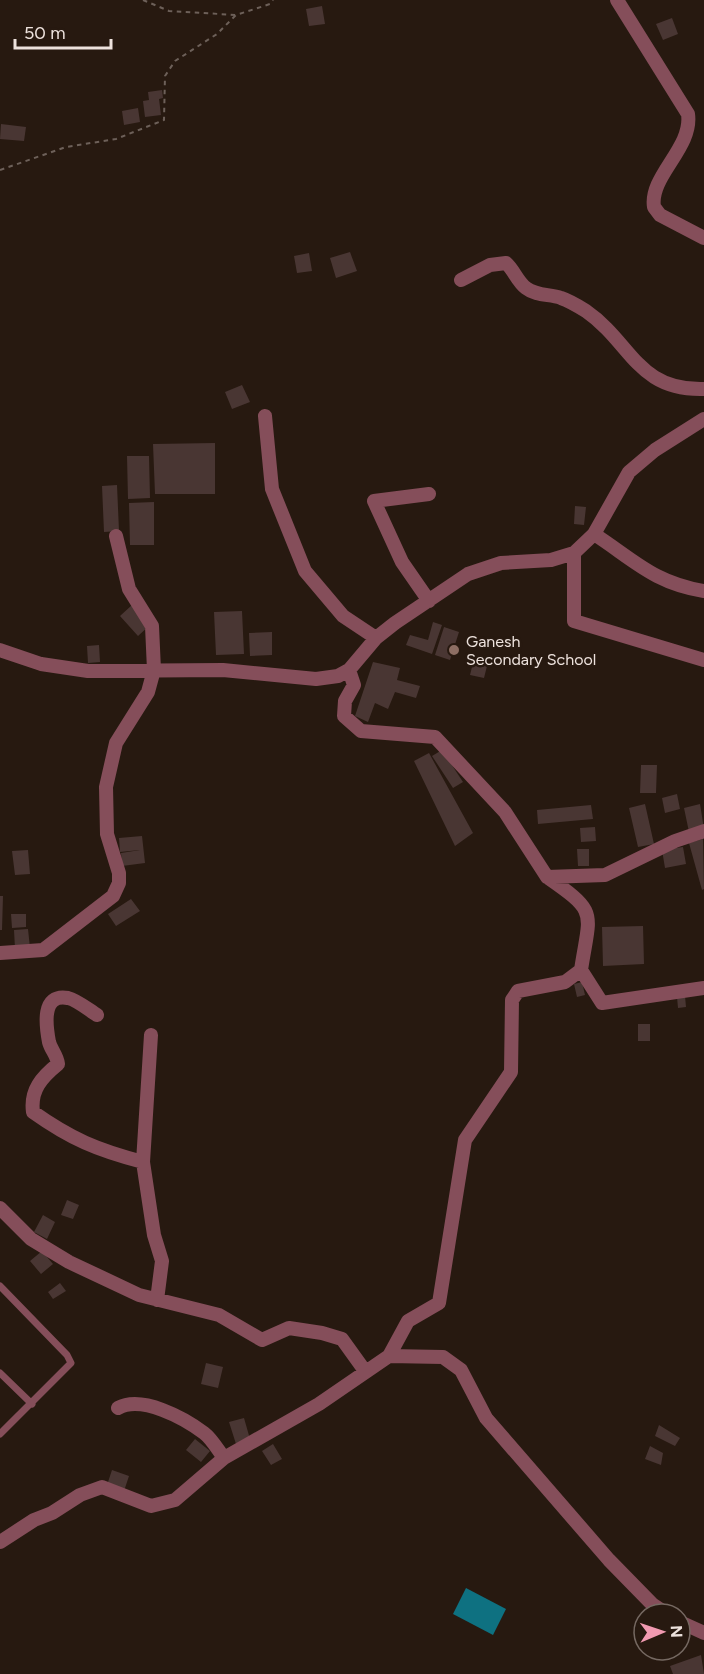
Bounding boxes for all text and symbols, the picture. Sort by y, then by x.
scale bar [15,12,111,50]
text: 50 m [24,22,66,44]
place label: Ganesh Secondary School [466,632,596,669]
marker: Ganesh Secondary School [447,643,461,657]
north arrow [632,1602,692,1662]
text: N [667,1625,686,1638]

